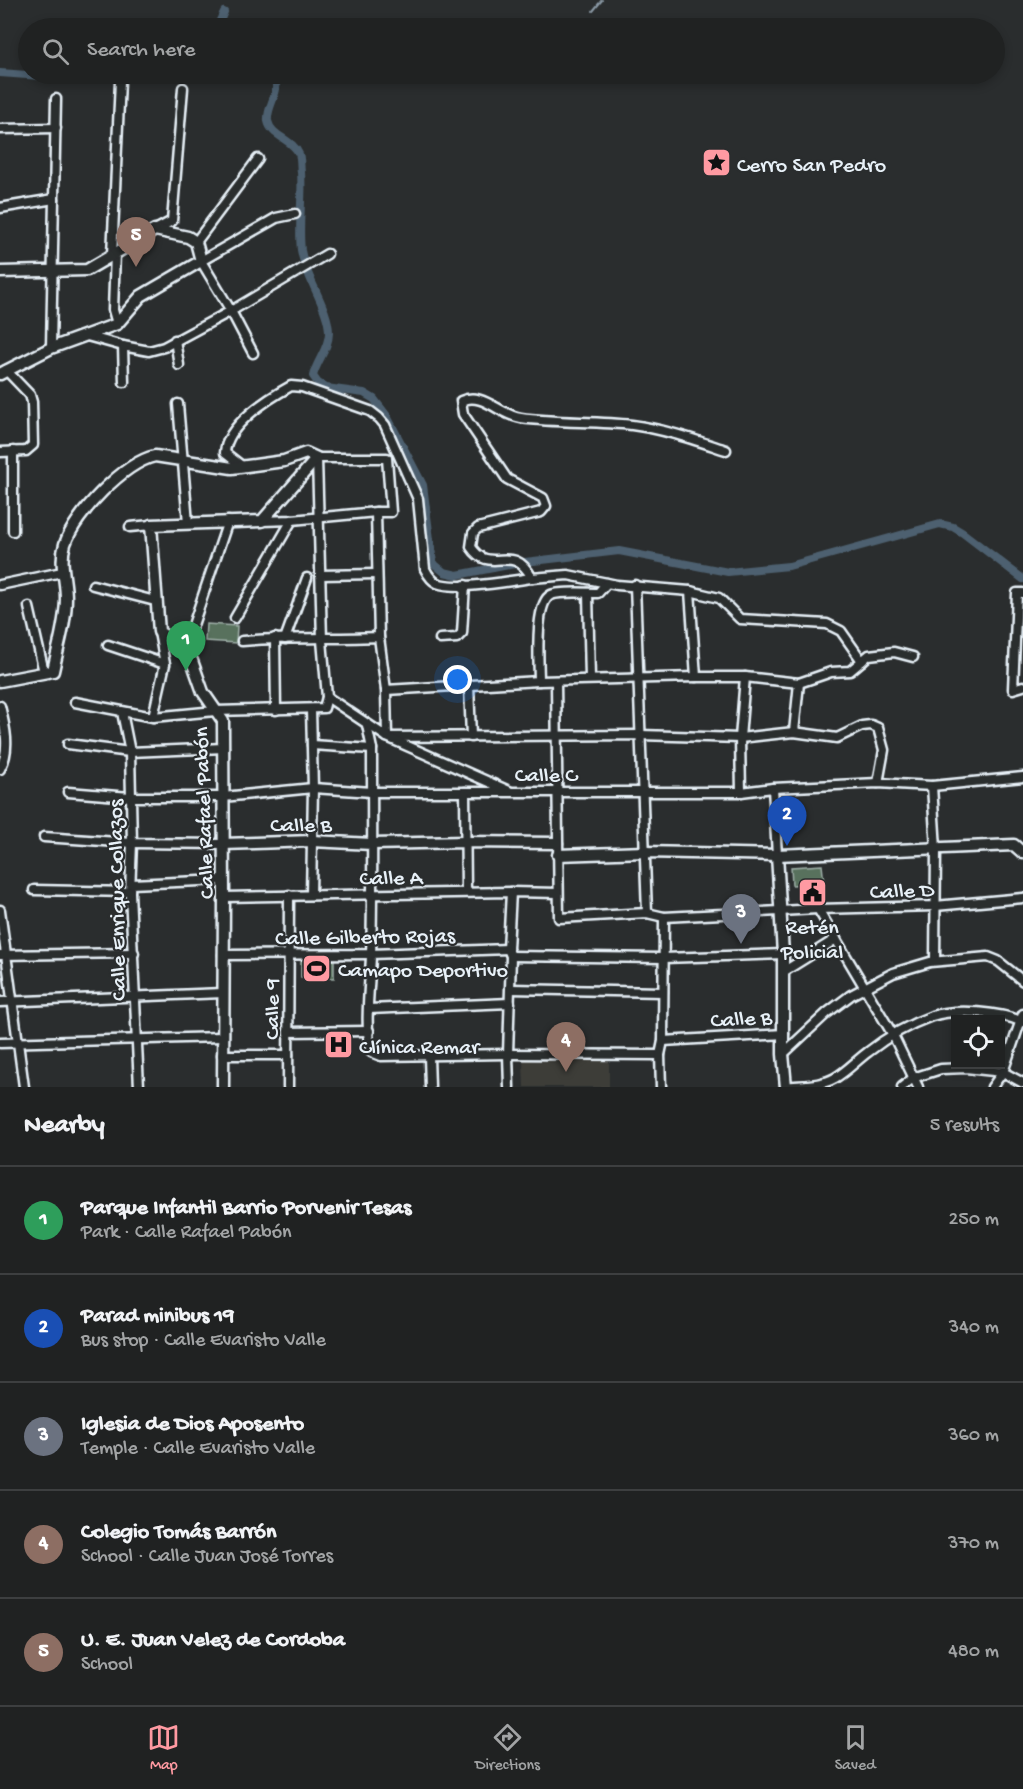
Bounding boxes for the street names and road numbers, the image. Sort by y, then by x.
street label: Calle Rafael Pabón [190,726,222,899]
street label: Calle C [515,764,579,790]
street label: Calle Enrique Collazos [104,798,134,1001]
street label: Calle B [270,814,333,840]
street label: Calle A [359,866,424,894]
street label: Calle D [869,879,936,907]
street label: Calle Gilberto Rojas [275,924,456,954]
street label: Calle 9 [261,978,287,1040]
street label: Calle B [710,1006,773,1036]

